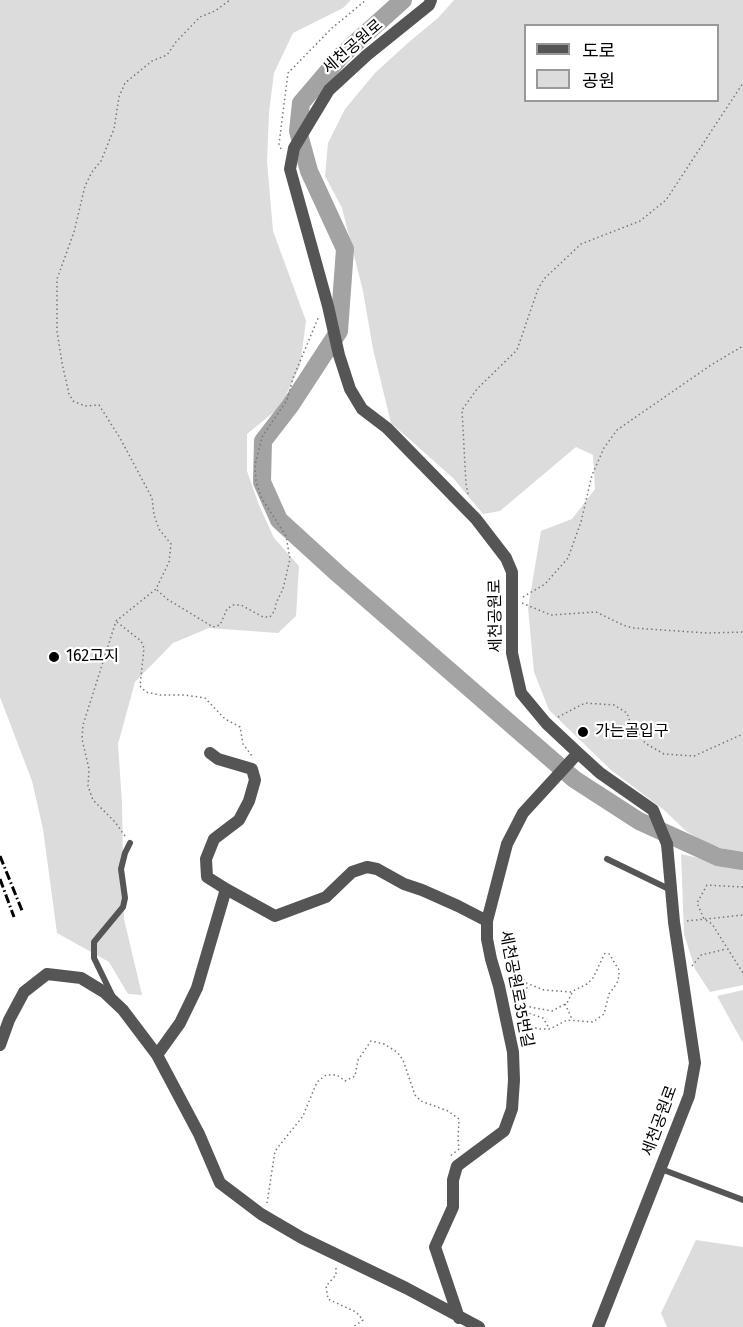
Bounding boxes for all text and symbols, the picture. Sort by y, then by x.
street label: 세천공원로 [319,16,387,78]
legend [524,24,719,102]
text: 도로 [582,40,615,62]
text: 공원 [582,70,615,92]
street label: 세천공원로 [486,579,506,653]
place label: 162고지 [66,647,119,667]
marker: 162고지 [47,650,61,664]
place label: 가는골입구 [595,722,669,742]
marker: 가는골입구 [576,725,590,739]
street label: 세천공원로35번길 [495,929,537,1049]
street label: 세천공원로 [638,1083,682,1159]

